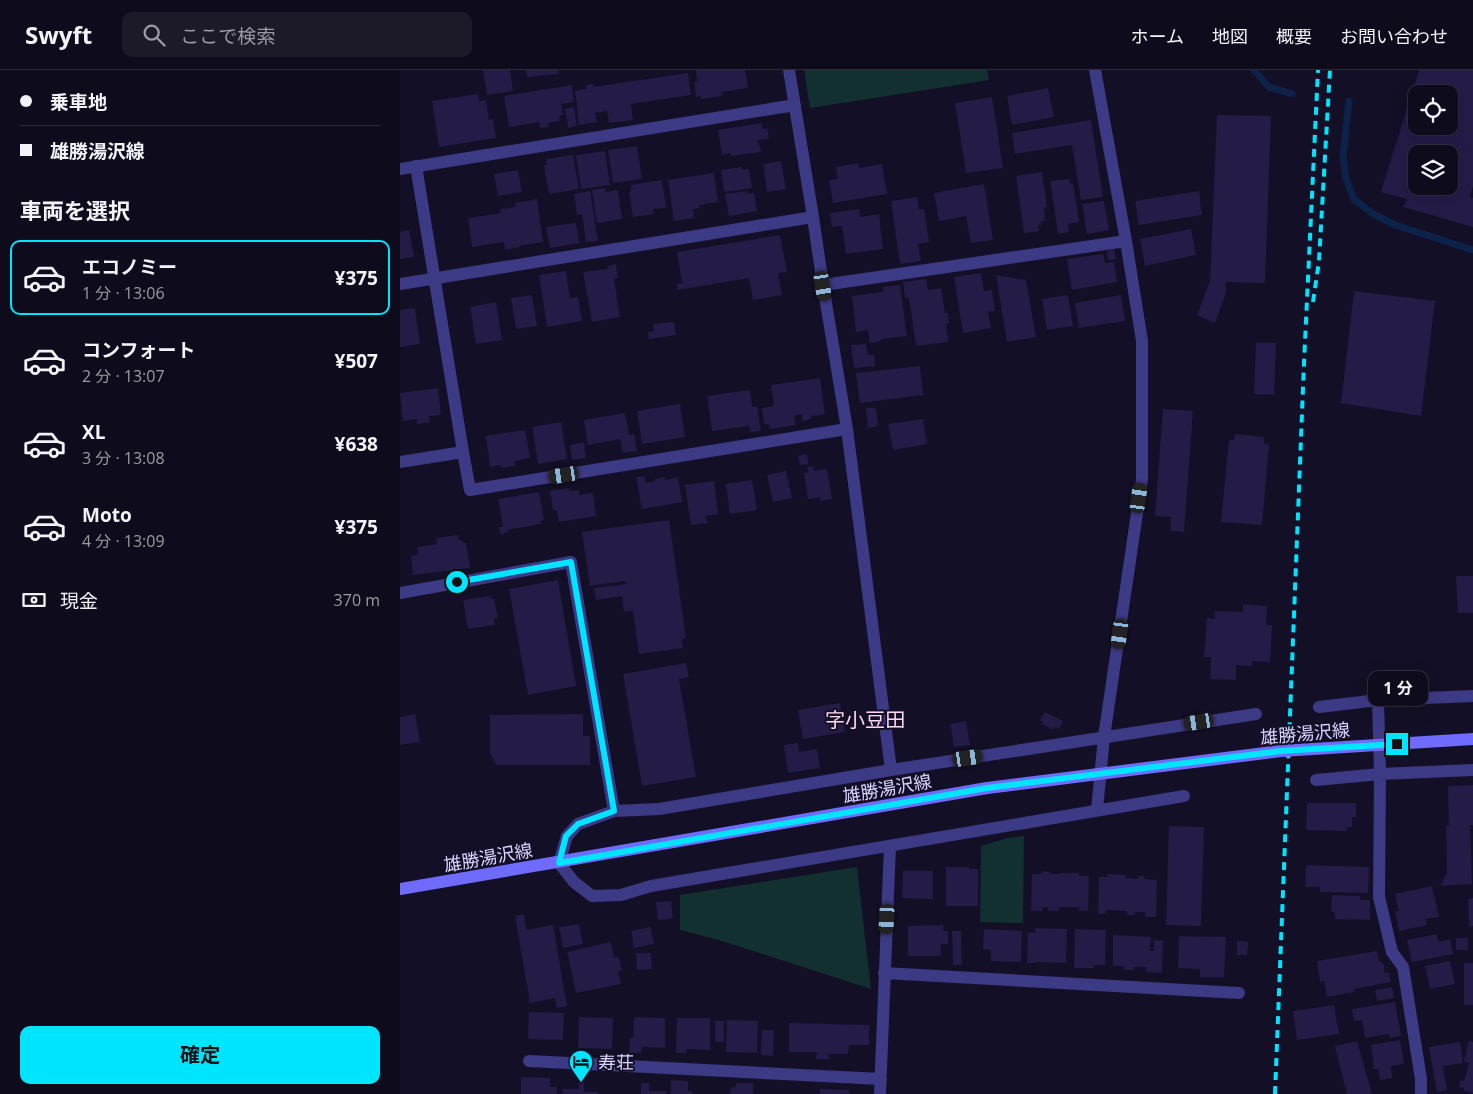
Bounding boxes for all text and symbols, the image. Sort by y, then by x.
search box [122,12,472,57]
text: Swyft [25,18,92,51]
icon: search [140,21,168,49]
text: ここで検索 [180,23,275,49]
text: ホーム [1131,24,1184,48]
text: 地図 [1212,24,1248,48]
text: 概要 [1276,24,1312,48]
text: お問い合わせ [1340,24,1448,48]
map controls [1408,85,1458,195]
button: locate [1408,85,1458,135]
text: 乗車地 [50,89,107,115]
text: 雄勝湯沢線 [50,138,145,164]
button: layers [1408,145,1458,195]
text: 車両を選択 [20,195,130,225]
text: エコノミー [82,254,177,280]
icon: car [22,255,67,300]
text: ¥375 [335,265,378,291]
car [813,270,832,302]
text: 1 分 · 13:06 [82,282,165,304]
text: コンフォート [82,337,195,363]
icon: car [22,338,67,383]
text: ¥507 [335,348,378,374]
text: 2 分 · 13:07 [82,365,165,387]
text: XL [82,419,105,445]
icon: car [22,421,67,466]
text: ¥638 [335,431,378,457]
text: 3 分 · 13:08 [82,447,165,469]
car [548,465,579,485]
car [1129,482,1148,514]
text: Moto [82,502,132,528]
icon: car [22,504,67,549]
text: ¥375 [335,514,378,540]
text: 4 分 · 13:09 [82,530,165,552]
route start [446,571,468,593]
icon: cash [20,586,48,614]
text: 現金 [60,588,98,614]
text: 370 m [334,589,380,611]
car [1110,618,1129,650]
callout: 1 分 [1367,672,1427,706]
text: 1 分 [1383,677,1413,699]
district label: 字小豆田 [825,706,905,733]
car [1183,712,1214,732]
street label: 雄勝湯沢線 [1259,717,1351,749]
route end [1386,733,1408,755]
car [952,748,983,768]
street label: 雄勝湯沢線 [841,768,933,808]
street label: 雄勝湯沢線 [442,837,534,877]
car [878,904,895,934]
button: 確定 [20,1026,380,1084]
hotel icon: 寿荘 [568,1049,594,1083]
place label: 寿荘 [598,1050,634,1074]

